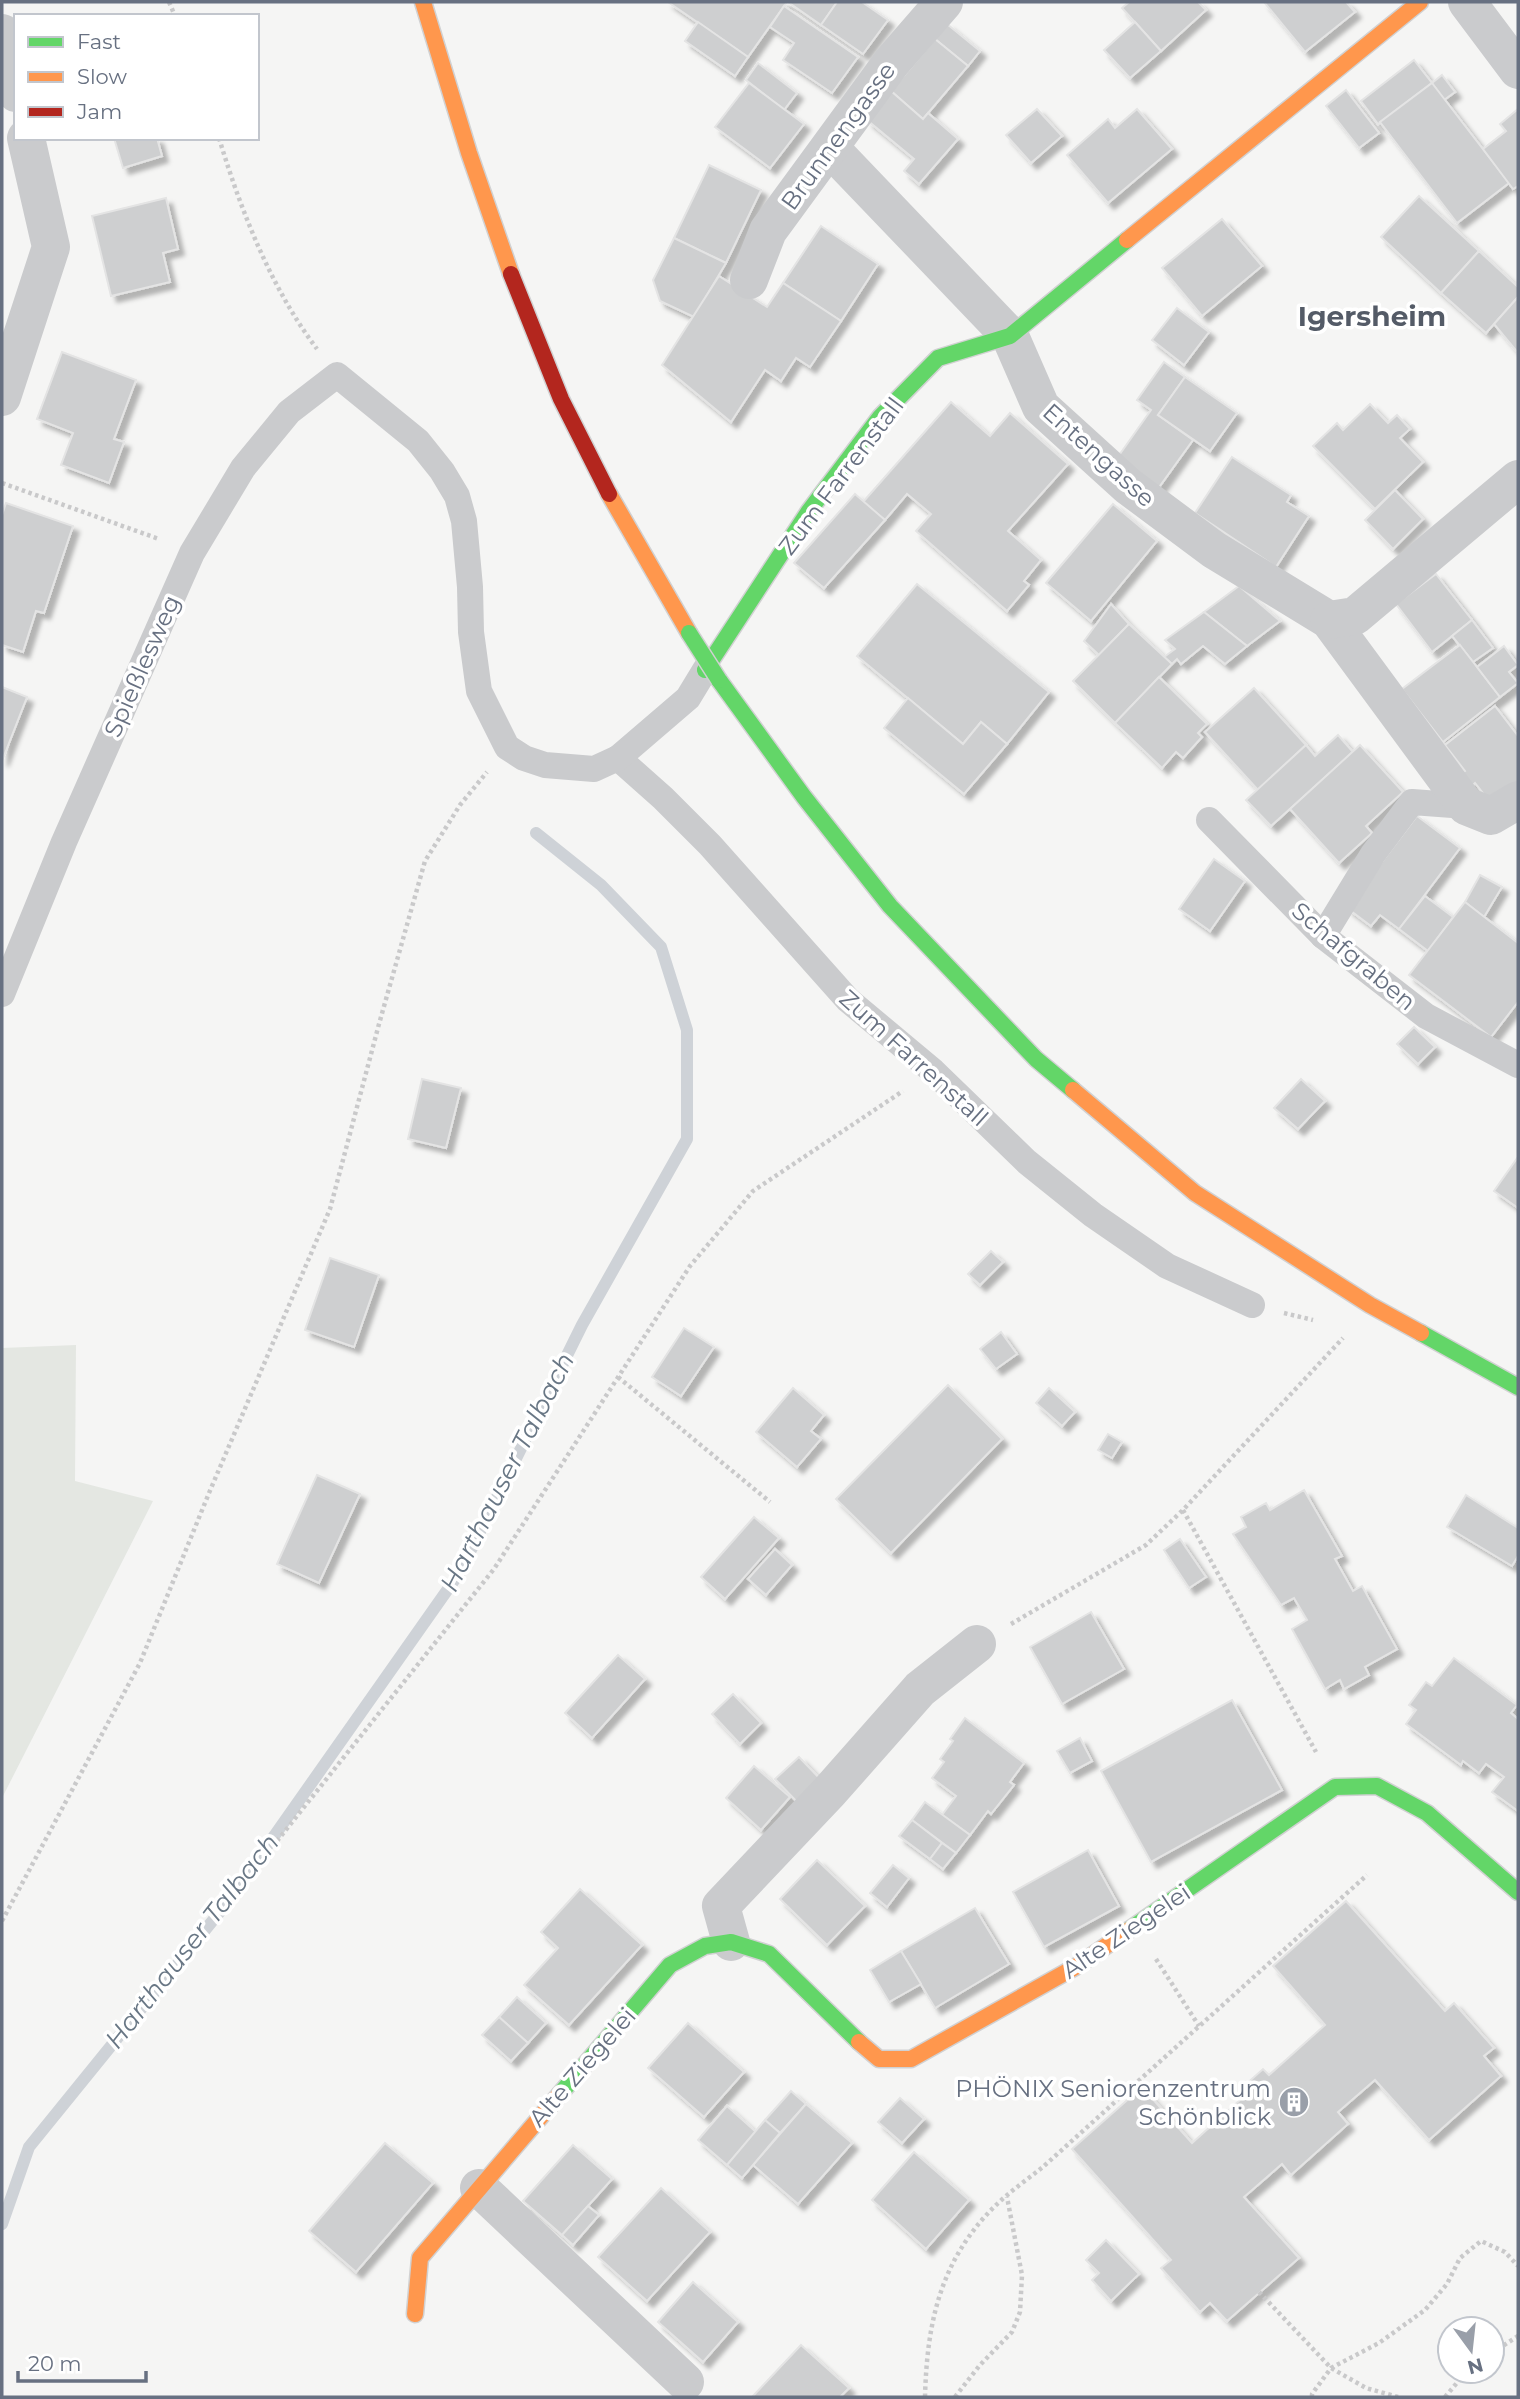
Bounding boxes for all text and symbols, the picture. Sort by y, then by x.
legend [14,14,259,140]
text: Fast [77,29,121,54]
street label: Brunnengasse [775,56,901,216]
text: Slow [77,64,127,89]
text: Jam [76,99,122,124]
district label: Igersheim [1298,299,1446,333]
street label: Zum Farrenstall [772,392,910,560]
street label: Entengasse [1037,397,1161,513]
street label: Spießlesweg [98,591,186,741]
street label: Schafgraben [1286,896,1422,1016]
street label: Zum Farrenstall [834,984,994,1132]
water label: Harthauser Talbach [433,1347,581,1597]
water label: Harthauser Talbach [98,1827,286,2055]
street label: Alte Ziegelei [1056,1877,1196,1985]
street label: Alte Ziegelei [522,2001,642,2133]
place label: PHÖNIX Seniorenzentrum Schönblick [955,2074,1272,2131]
building icon: PHÖNIX Seniorenzentrum Schönblick [1277,2085,1311,2119]
north arrow [1436,2315,1506,2385]
scale bar [18,2340,145,2384]
text: 20 m [28,2351,82,2376]
text: N [1465,2353,1486,2379]

